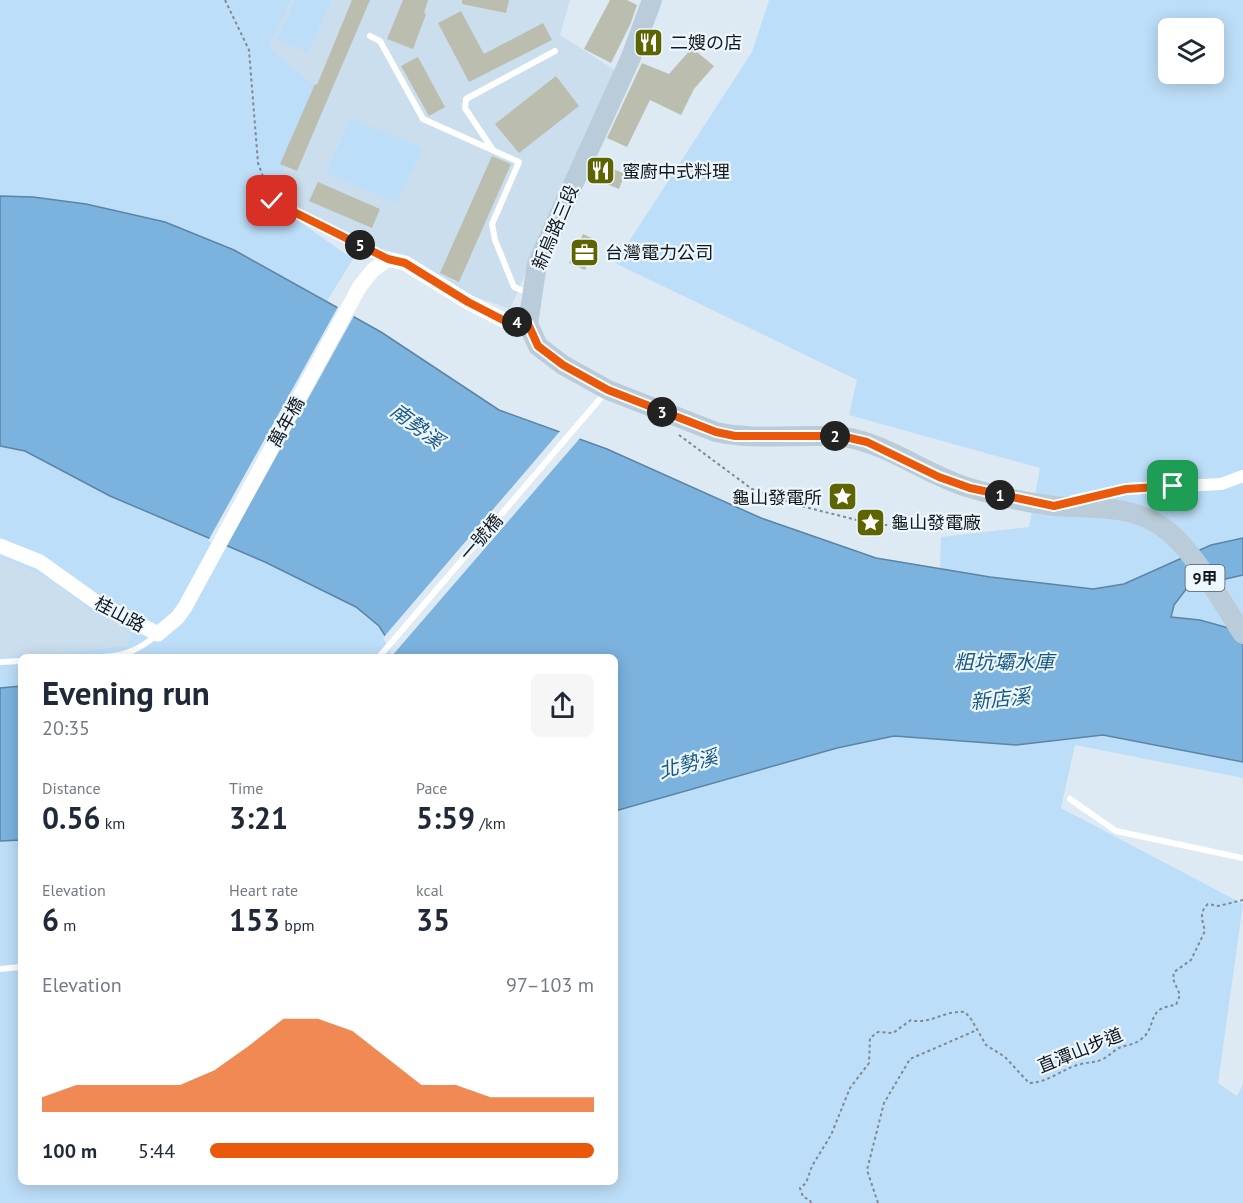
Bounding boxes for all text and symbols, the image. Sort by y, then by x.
map controls [1158,18,1224,84]
button: layers [1158,18,1224,84]
restaurant icon: 二嫂の店 [633,26,665,58]
place label: 二嫂の店 [670,31,742,54]
restaurant icon: 蜜廚中式料理 [585,155,617,187]
place label: 蜜廚中式料理 [622,160,730,183]
pin [246,175,297,226]
street label: 新烏路三段 [527,181,583,273]
icon: check [255,184,288,217]
pin: 5 [345,230,375,260]
text: 5 [355,235,365,255]
office icon: 台灣電力公司 [568,236,600,268]
place label: 台灣電力公司 [605,241,713,264]
pin: 4 [502,307,532,337]
text: 4 [512,312,522,332]
street label: 萬年橋 [263,393,309,451]
pin: 3 [647,397,677,427]
water label: 南勢溪 [385,398,451,456]
text: 3 [657,402,667,422]
pin: 2 [820,421,850,451]
text: 2 [830,426,840,446]
pin [1147,460,1198,511]
icon: arrive [1156,469,1189,502]
pin: 1 [985,480,1015,510]
place icon: 龜山發電所 [827,481,859,513]
text: 1 [995,485,1005,505]
place label: 龜山發電所 [732,486,822,509]
place icon: 龜山發電廠 [854,506,886,538]
street label: 一號橋 [455,509,507,565]
place label: 龜山發電廠 [891,511,981,534]
road number: 9甲 [1186,565,1224,591]
street label: 桂山路 [91,591,149,637]
water label: 粗坑壩水庫 [954,649,1057,675]
text: Evening run [42,671,210,714]
button: share [531,674,594,737]
water label: 新店溪 [969,683,1034,715]
text: 20:35 [42,715,90,741]
water label: 北勢溪 [656,743,723,784]
text: Distance [42,778,101,798]
text: Time [229,778,263,798]
text: Pace [416,778,447,798]
text: 0.56 [42,798,100,837]
text: 3:21 [229,798,288,837]
text: 5:59 [416,798,475,837]
text: km [100,813,125,833]
text: /km [475,813,506,833]
text: Elevation [42,880,106,900]
text: Heart rate [229,880,298,900]
text: kcal [416,880,443,900]
text: 6 [42,900,59,939]
text: 153 [229,900,280,939]
text: 35 [416,900,450,939]
text: m [59,915,76,935]
text: bpm [280,915,315,935]
text: Elevation [42,972,122,998]
text: 97–103 m [506,972,594,998]
street label: 直潭山步道 [1034,1022,1126,1078]
text: 100 m [42,1138,97,1164]
text: 5:44 [138,1138,175,1164]

